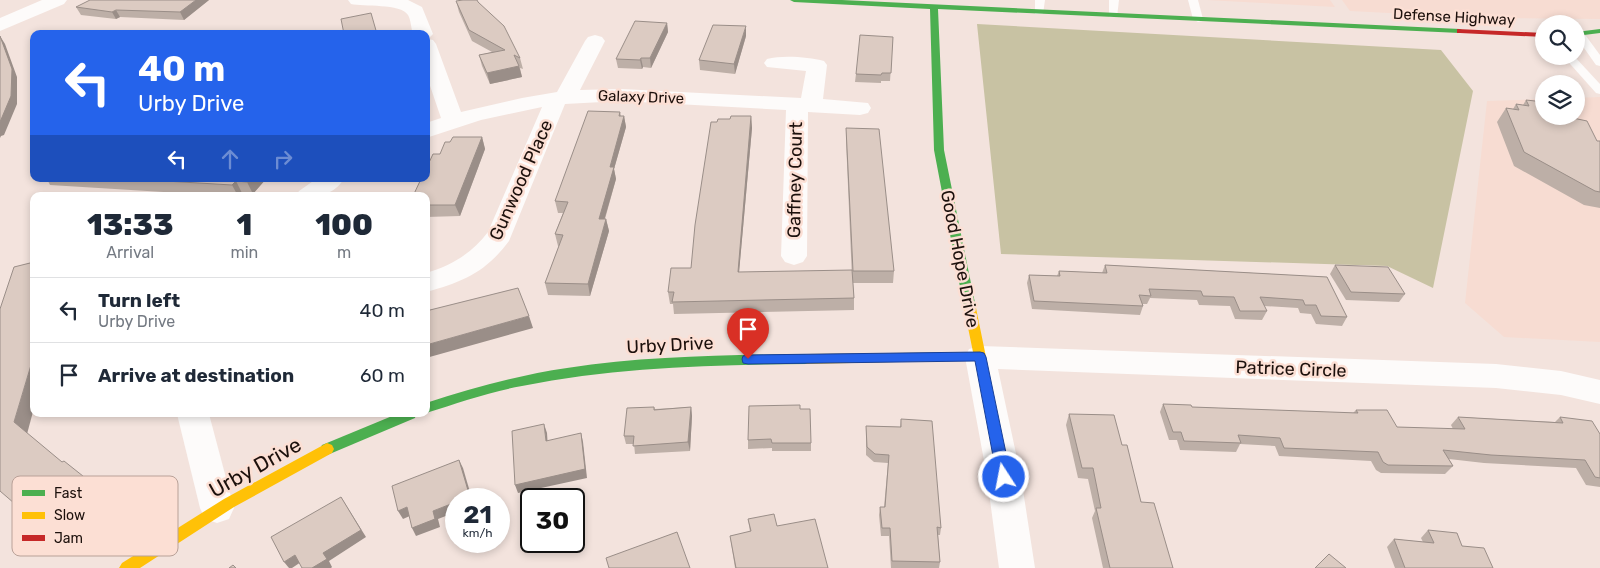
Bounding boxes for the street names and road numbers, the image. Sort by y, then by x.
street label: Defense Highway [1393,5,1515,29]
street label: Galaxy Drive [598,87,684,107]
street label: Gunwood Place [485,116,557,244]
street label: Gaffney Court [783,122,807,238]
street label: Good Hope Drive [936,188,984,330]
street label: Urby Drive [626,332,714,358]
street label: Patrice Circle [1235,356,1347,382]
street label: Urby Drive [205,431,305,503]

